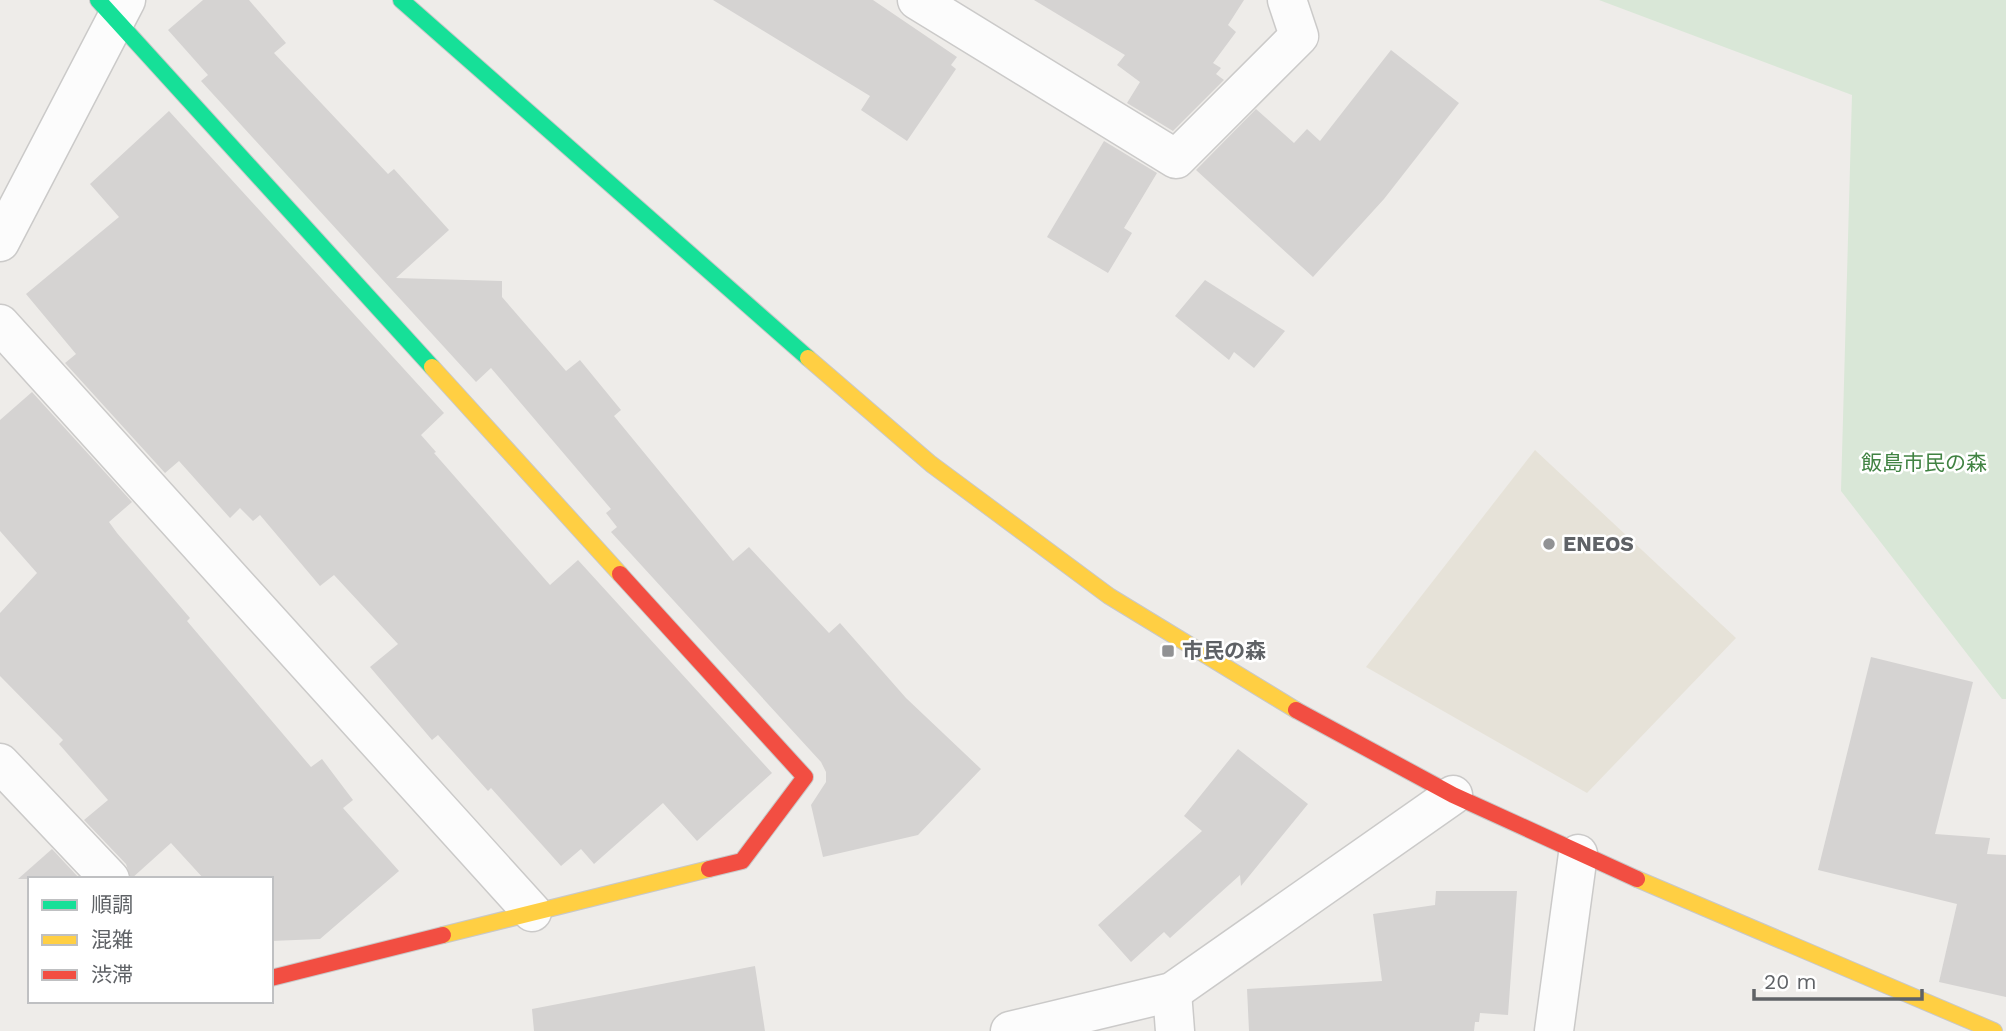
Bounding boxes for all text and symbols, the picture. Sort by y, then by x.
park label: 飯島市民の森 [1861,450,1987,475]
place label: ENEOS [1563,531,1634,556]
marker: ENEOS [1541,536,1557,552]
place label: 市民の森 [1182,638,1266,663]
marker: 市民の森 [1160,643,1176,659]
legend [28,877,273,1003]
text: 順調 [91,892,133,917]
text: 混雑 [91,927,133,952]
scale bar [1754,958,1922,1002]
text: 渋滞 [91,962,133,987]
text: 20 m [1764,969,1816,994]

